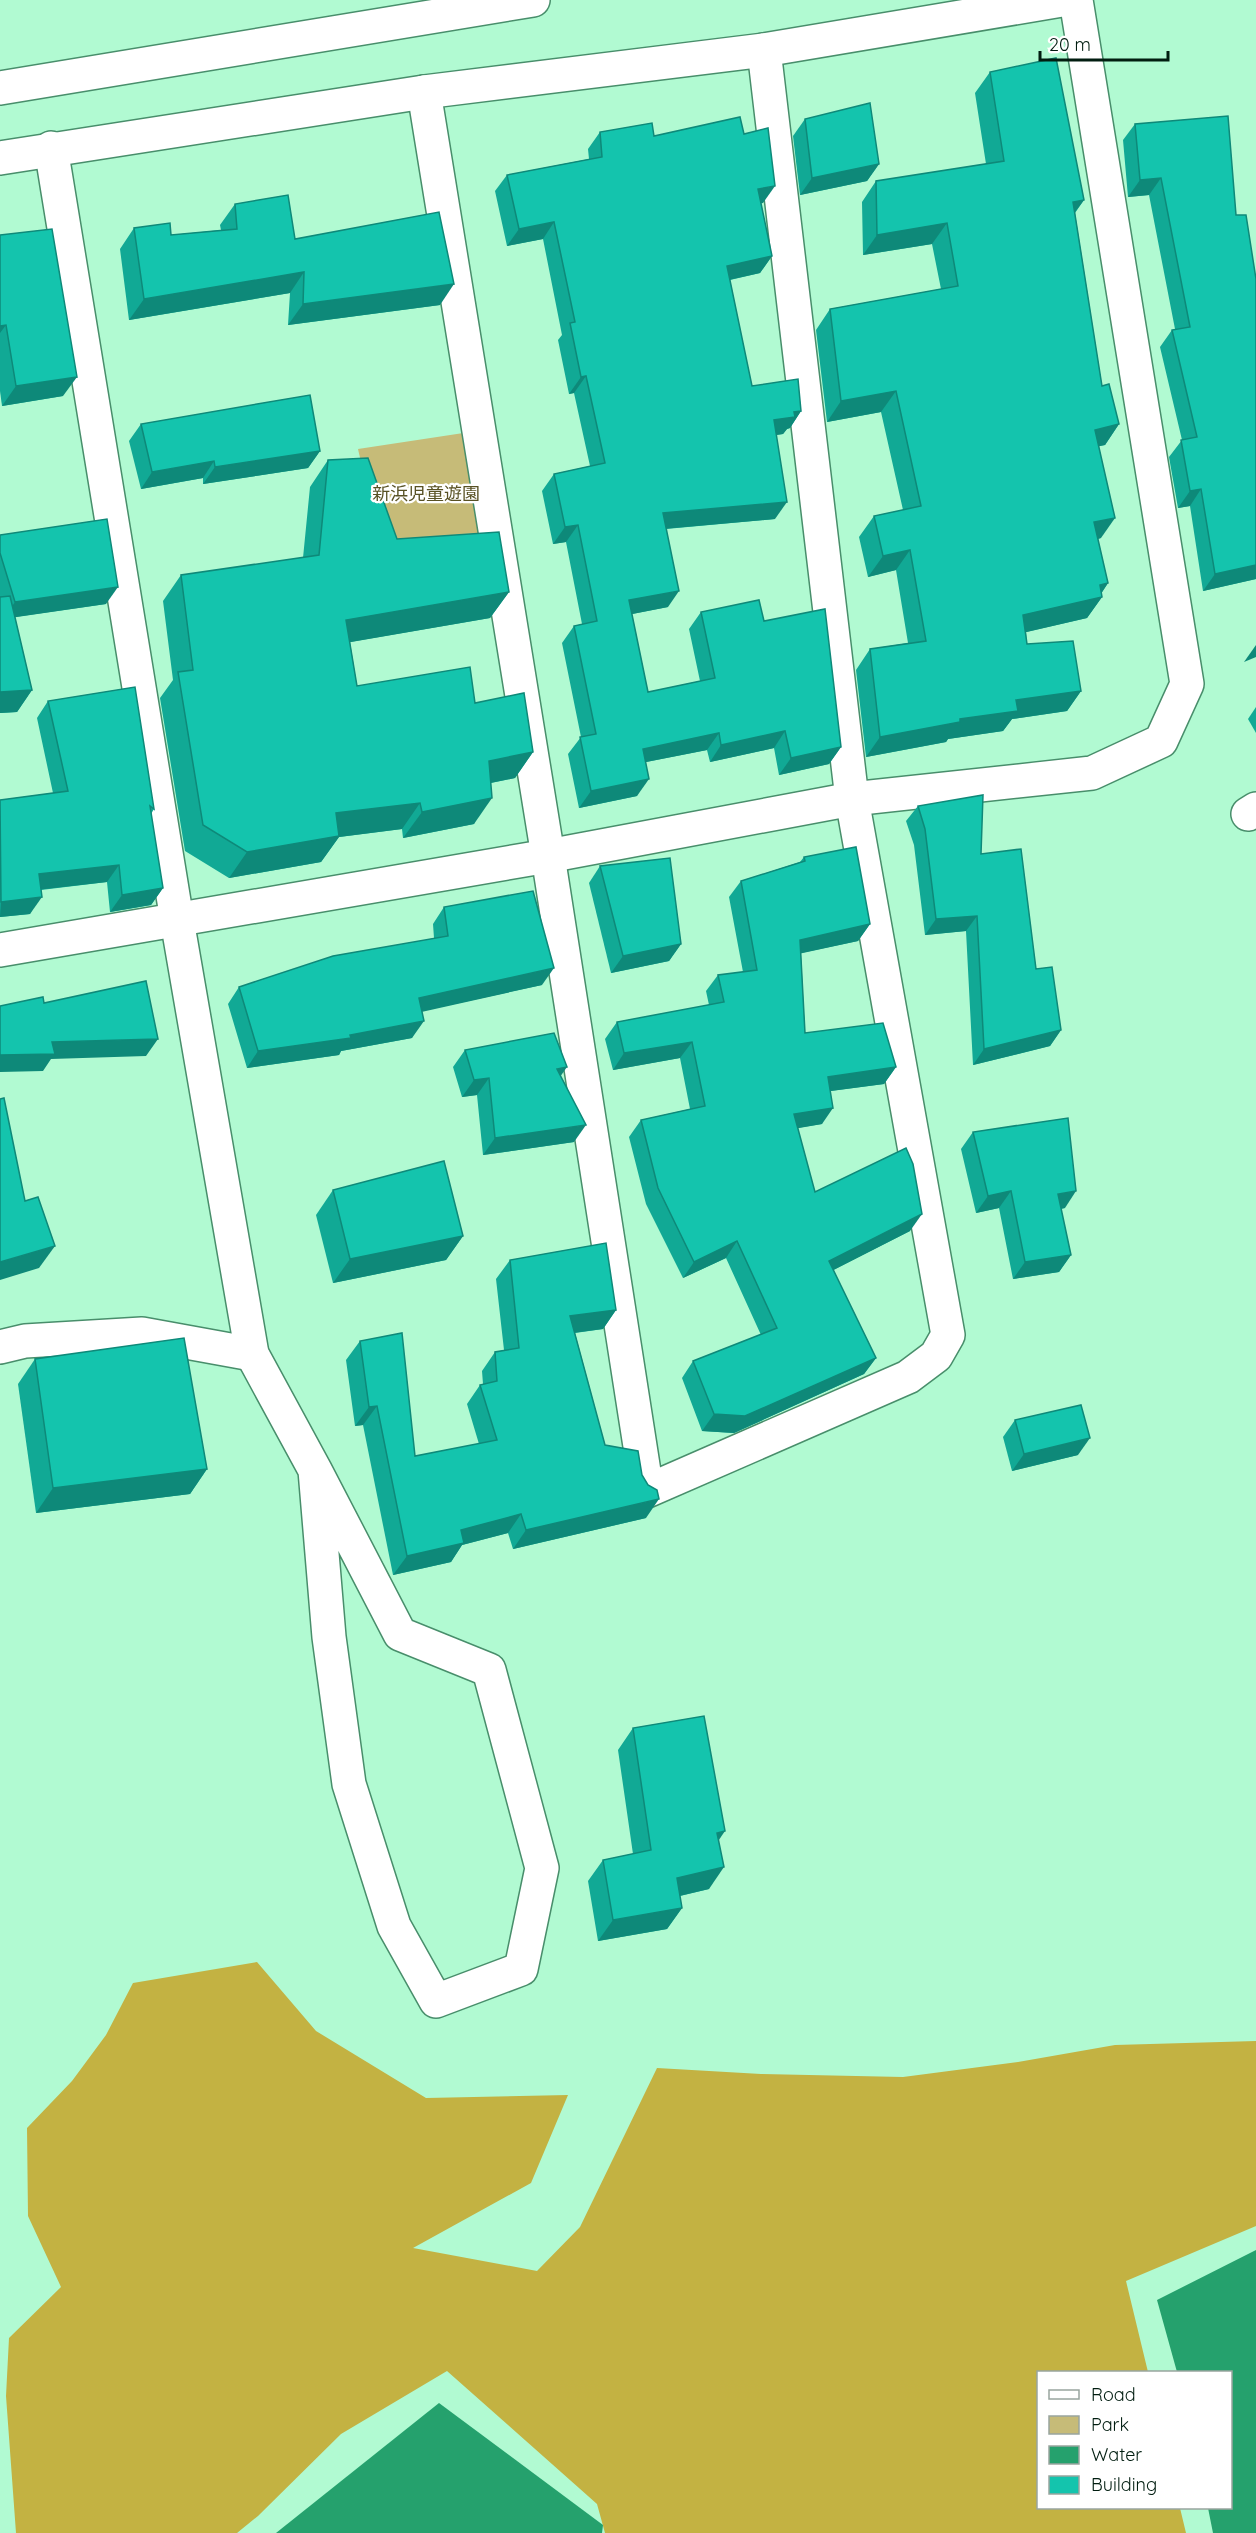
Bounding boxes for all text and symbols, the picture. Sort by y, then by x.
scale bar [1040,24,1168,62]
text: 20 m [1049,33,1091,56]
park label: 新浜児童遊園 [372,482,480,505]
legend [1037,2371,1232,2509]
text: Road [1091,2383,1136,2406]
text: Park [1091,2413,1129,2436]
text: Water [1091,2443,1142,2466]
text: Building [1091,2473,1157,2496]

